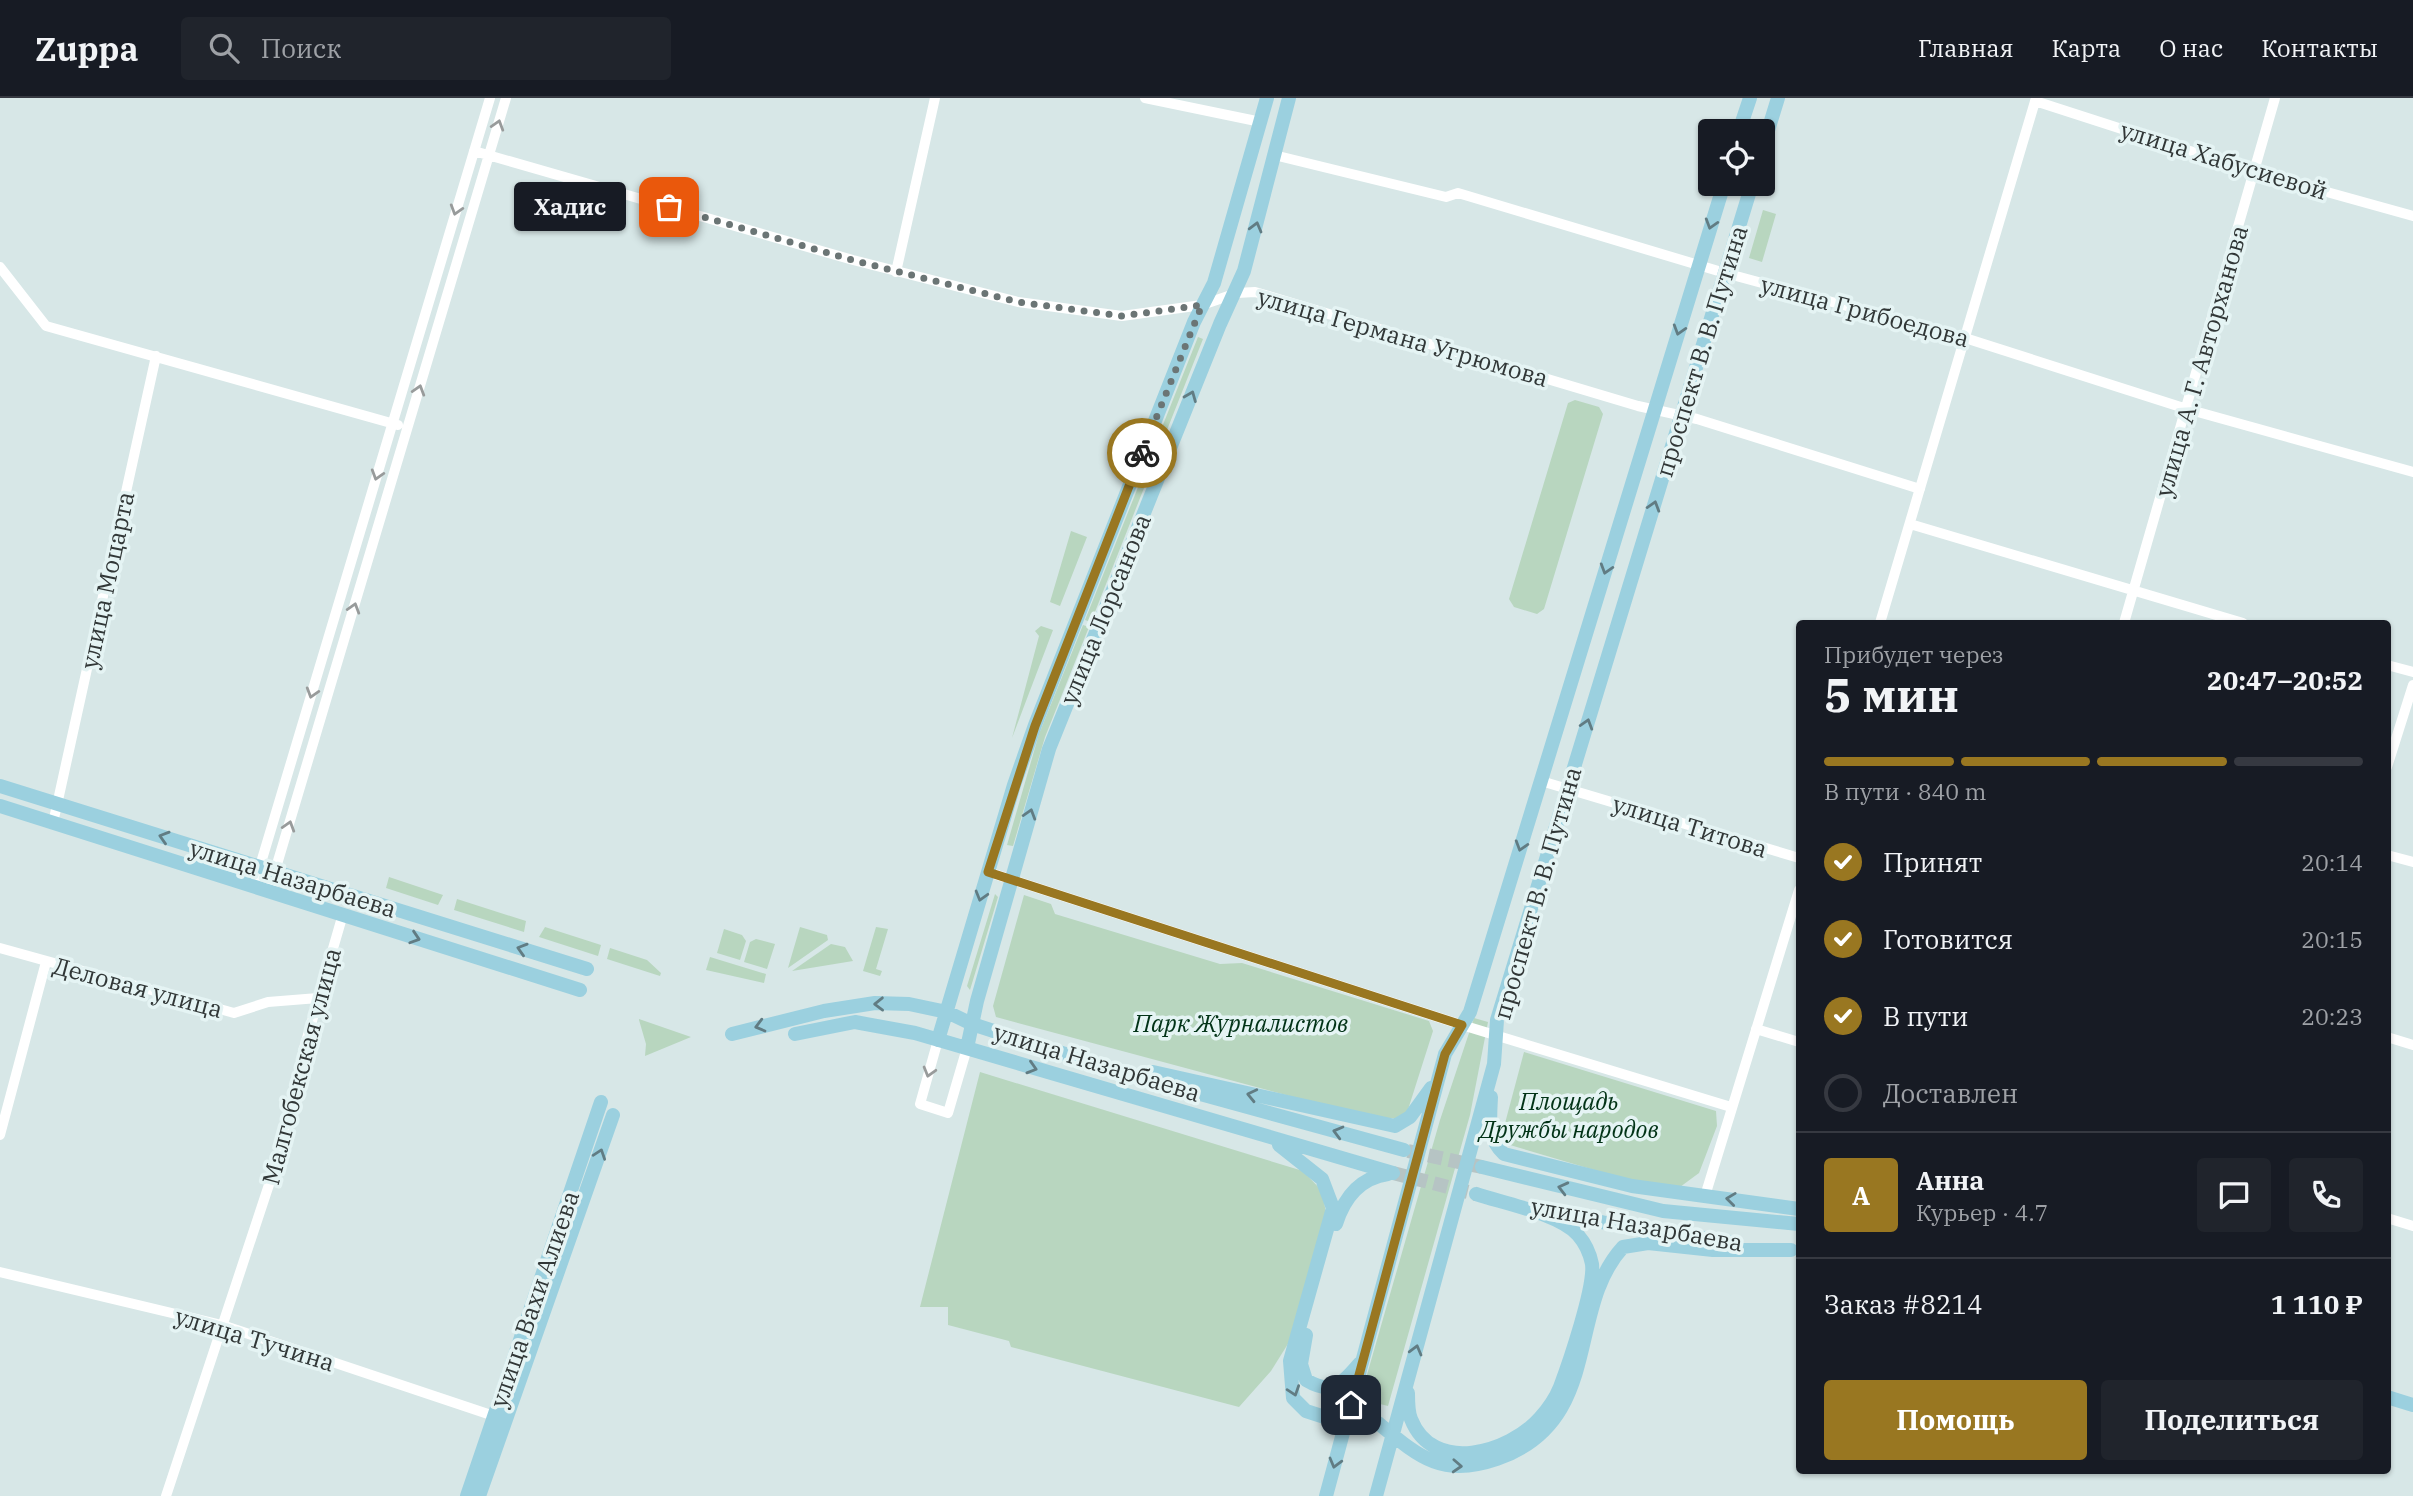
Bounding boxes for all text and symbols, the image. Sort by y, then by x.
search box [181,17,671,80]
text: Zuppa [35,27,139,70]
icon: search [205,29,243,67]
text: Поиск [261,31,341,65]
text: Главная [1918,32,2014,64]
text: Карта [2052,32,2121,64]
text: О нас [2159,32,2223,64]
text: Контакты [2261,32,2378,64]
street label: улица Хабусиевой [2116,113,2332,207]
one-way arrow [490,119,505,131]
map controls [1698,119,1775,196]
button: locate [1698,119,1775,196]
pin [639,177,699,237]
callout: Хадис [515,182,627,232]
icon: bag [650,188,688,226]
text: Хадис [534,191,606,221]
one-way arrow [450,204,465,216]
one-way arrow [1705,218,1720,230]
one-way arrow [1247,221,1262,233]
street label: проспект В. В. Путина [1647,221,1755,481]
street label: улица А. Г. Авторханова [2147,221,2255,501]
street label: улица Грибоедова [1757,268,1973,354]
street label: улица Германа Угрюмова [1254,280,1552,394]
one-way arrow [1673,324,1688,336]
one-way arrow [410,384,425,396]
one-way arrow [1182,390,1196,402]
courier [1107,418,1177,488]
icon: bike [1123,434,1161,472]
one-way arrow [370,469,385,481]
street label: улица Моцарта [73,488,141,672]
one-way arrow [1645,500,1660,512]
street label: улица Лорсанова [1052,509,1158,709]
one-way arrow [1600,562,1614,575]
one-way arrow [345,602,360,614]
text: Прибудет через [1824,639,2004,669]
text: 20:47–20:52 [2207,663,2363,697]
text: 5 мин [1824,665,1959,725]
one-way arrow [305,687,320,699]
one-way arrow [1579,718,1594,730]
street label: проспект В. В. Путина [1486,763,1588,1023]
text: В пути · 840 m [1824,776,1986,806]
street label: улица Титова [1609,787,1771,865]
one-way arrow [1022,808,1037,820]
one-way arrow [280,820,295,832]
one-way arrow [159,831,171,846]
street label: улица Назарбаева [186,831,400,925]
one-way arrow [1514,840,1529,852]
icon: check [1824,843,1862,881]
text: Принят [1883,845,1982,879]
text: 20:14 [2301,847,2363,877]
one-way arrow [974,890,989,902]
icon: check [1824,920,1862,958]
text: Готовится [1883,922,2013,956]
text: 20:15 [2301,924,2363,954]
one-way arrow [409,929,421,944]
one-way arrow [516,943,528,958]
street label: Малгобекская улица [254,944,348,1188]
street label: Деловая улица [50,949,226,1025]
one-way arrow [874,996,884,1012]
icon: check [1824,997,1862,1035]
text: В пути [1883,999,1968,1033]
text: 20:23 [2301,1001,2363,1031]
park label: Парк Журналистов [1133,1007,1348,1039]
street label: улица Назарбаева [990,1015,1204,1109]
one-way arrow [754,1018,766,1032]
one-way arrow [1026,1059,1038,1074]
one-way arrow [923,1065,938,1077]
text: Доставлен [1883,1076,2018,1110]
park label: Площадь Дружбы народов [1476,1085,1659,1145]
one-way arrow [1246,1089,1258,1103]
one-way arrow [1332,1125,1344,1140]
one-way arrow [591,1149,605,1161]
button: chat [2197,1158,2271,1232]
button: phone [2289,1158,2363,1232]
text: Анна [1916,1163,1984,1197]
text: А [1852,1178,1870,1212]
one-way arrow [1557,1182,1569,1196]
street label: улица Вахи Алиева [482,1186,586,1412]
street label: улица Назарбаева [1529,1190,1745,1258]
one-way arrow [1726,1192,1737,1207]
text: Курьер · 4.7 [1916,1197,2048,1227]
text: Заказ #8214 [1824,1287,1983,1321]
text: 1 110 ₽ [2271,1287,2363,1321]
street label: улица Тучина [171,1300,339,1378]
one-way arrow [1407,1344,1422,1356]
pin [1321,1375,1381,1435]
button: Помощь [1824,1380,2087,1460]
button: Поделиться [2101,1380,2363,1460]
one-way arrow [1286,1384,1300,1397]
icon: home [1332,1386,1370,1424]
one-way arrow [1329,1456,1343,1468]
one-way arrow [1452,1458,1463,1473]

